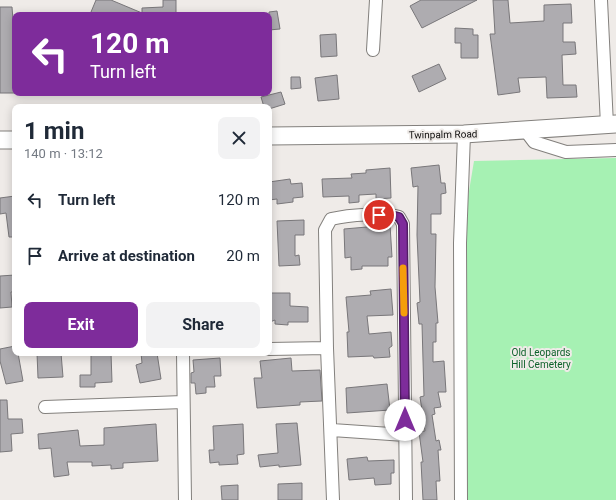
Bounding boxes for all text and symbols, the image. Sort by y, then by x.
text: 120 m [90,27,169,60]
icon: left [24,28,76,80]
text: Turn left [90,61,156,82]
text: 1 min [24,117,84,145]
button: close [218,117,260,159]
street label: Twinpalm Road [408,128,478,141]
text: 140 m · 13:12 [24,146,103,161]
icon: left [24,189,46,211]
text: Turn left [58,191,115,209]
text: 120 m [218,191,260,209]
pin [362,198,396,232]
icon: arrive [368,204,390,226]
icon: arrive [24,245,46,267]
text: Arrive at destination [58,247,195,265]
text: 20 m [226,247,260,265]
button: Exit [24,302,138,348]
button: Share [146,302,260,348]
park label: Old Leopards Hill Cemetery [511,347,571,370]
position arrow [384,399,426,441]

